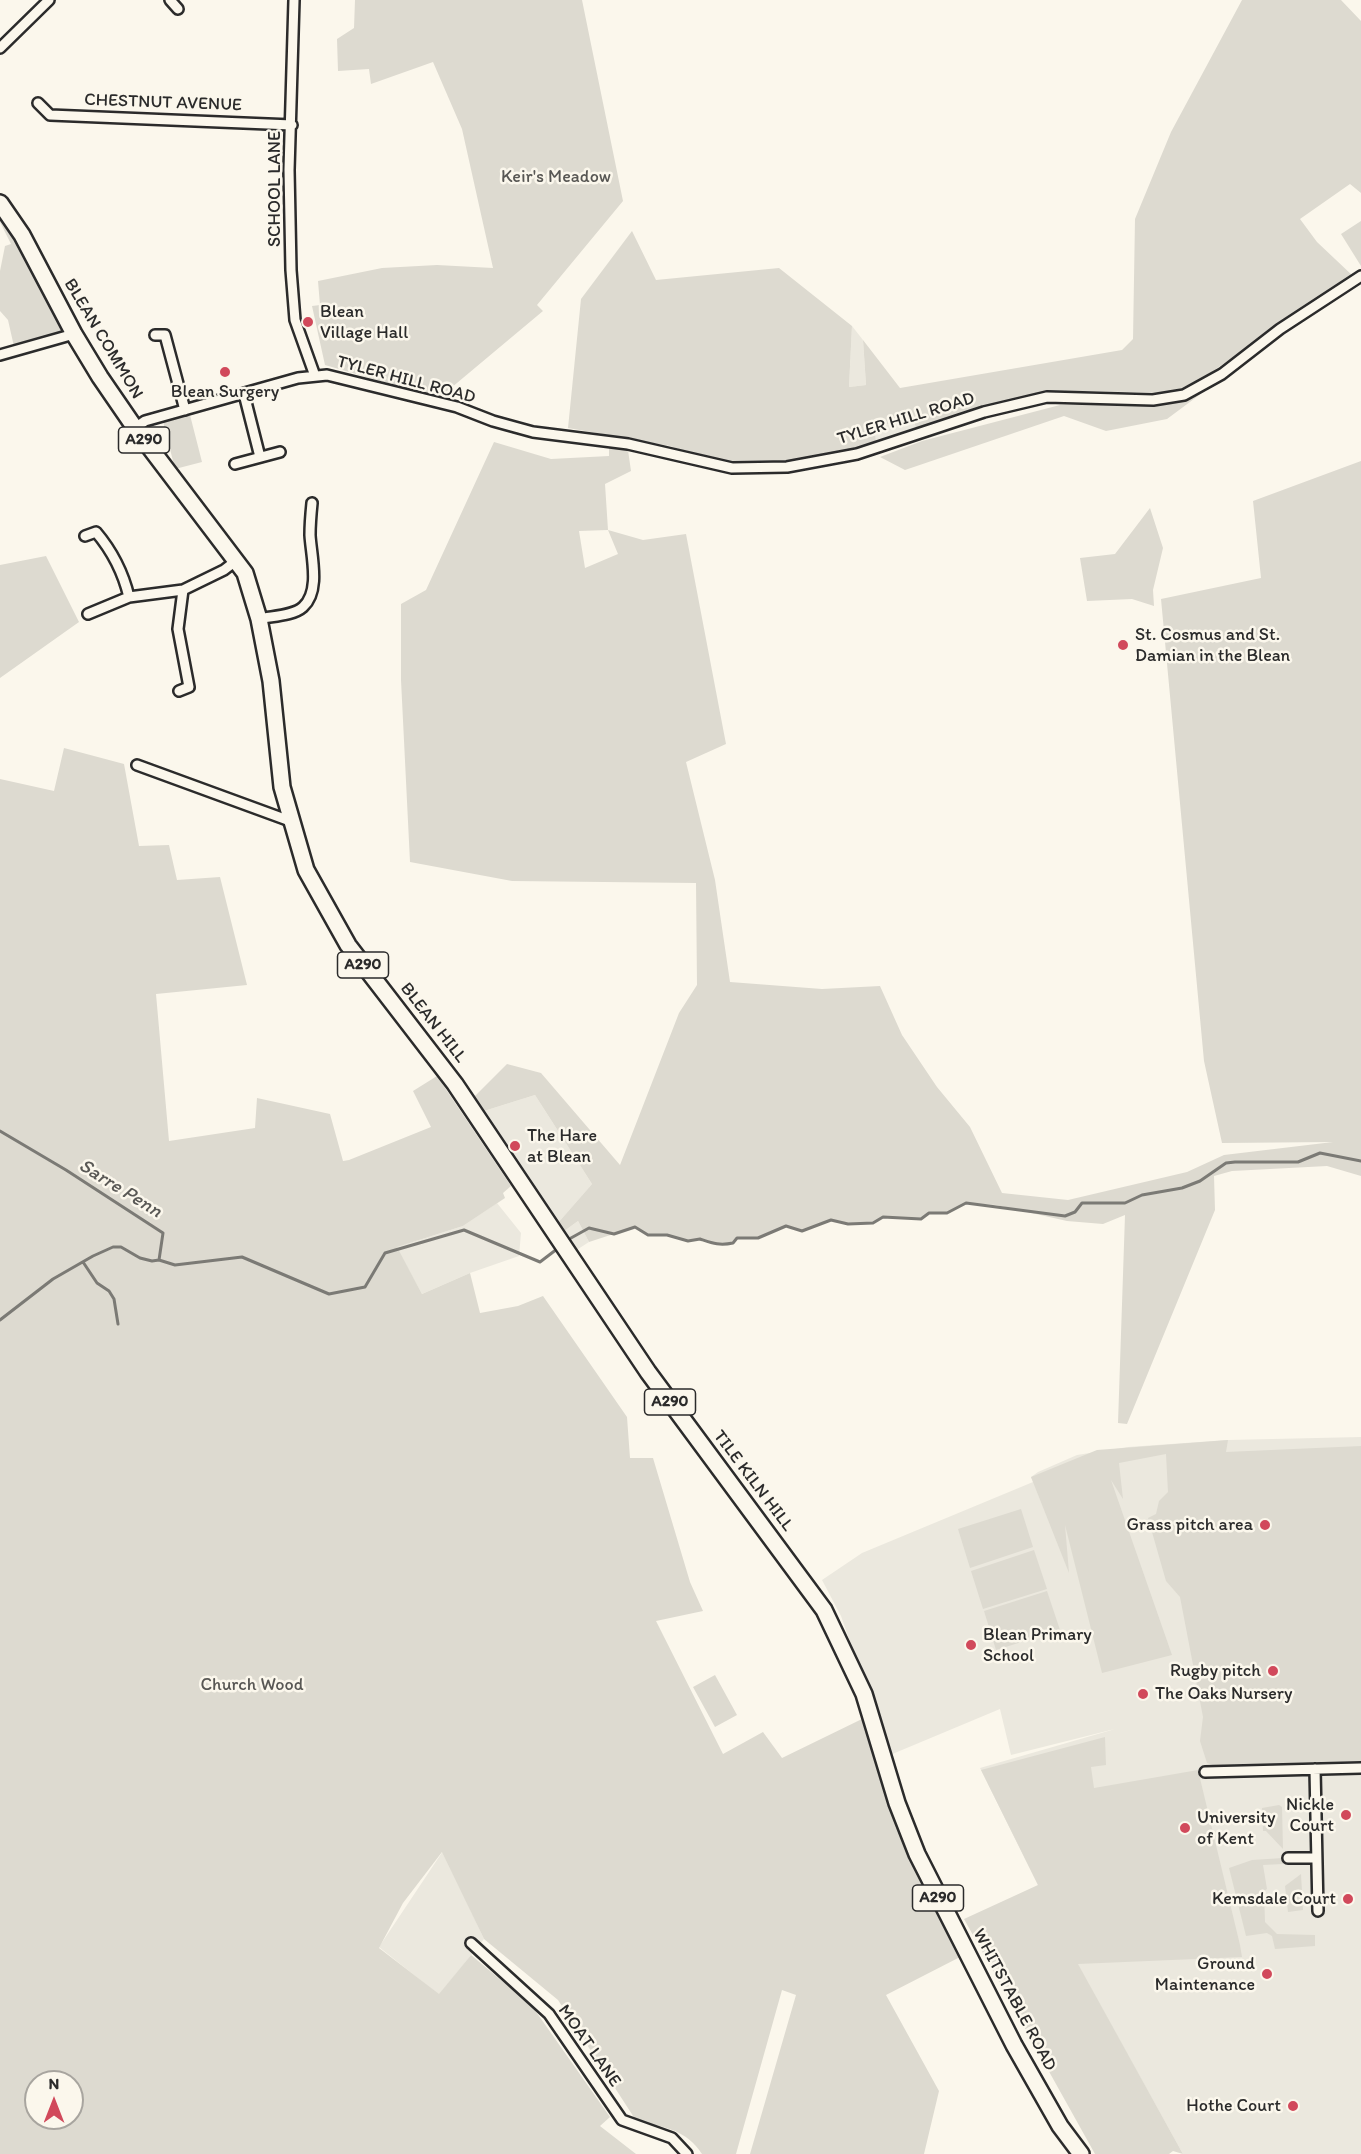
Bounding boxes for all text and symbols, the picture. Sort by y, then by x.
street label: CHESTNUT AVENUE [84,89,242,117]
street label: SCHOOL LANE [264,131,286,247]
park label: Keir's Meadow [501,166,611,188]
street label: BLEAN COMMON [59,275,147,403]
place label: Blean Village Hall [320,301,408,344]
marker: Blean Village Hall [301,315,315,329]
street label: TYLER HILL ROAD [334,351,478,409]
marker: Blean Surgery [218,365,232,379]
place label: Blean Surgery [171,381,279,403]
street label: TYLER HILL ROAD [835,388,977,450]
road number: A290 [118,427,170,453]
place label: St. Cosmus and St. Damian in the Blean [1135,624,1290,666]
marker: St. Cosmus and St. Damian in the Blean [1116,638,1130,652]
road number: A290 [338,952,388,978]
street label: BLEAN HILL [395,979,471,1067]
place label: The Hare at Blean [527,1125,597,1168]
marker: The Hare at Blean [508,1139,522,1153]
water label: Sarre Penn [74,1154,166,1224]
road number: A290 [644,1389,696,1415]
street label: TILE KILN HILL [708,1426,798,1536]
place label: Grass pitch area [1126,1514,1253,1536]
marker: Grass pitch area [1258,1518,1272,1532]
place label: Blean Primary School [983,1624,1092,1666]
marker: Blean Primary School [964,1638,978,1652]
place label: Rugby pitch [1170,1660,1261,1682]
marker: Rugby pitch [1266,1664,1280,1678]
park label: Church Wood [200,1674,304,1696]
place label: The Oaks Nursery [1155,1683,1292,1705]
marker: The Oaks Nursery [1136,1687,1150,1701]
place label: Nickle Court [1286,1794,1334,1836]
place label: University of Kent [1197,1807,1276,1850]
marker: Nickle Court [1339,1808,1353,1822]
marker: University of Kent [1178,1821,1192,1835]
road number: A290 [912,1885,964,1911]
place label: Kemsdale Court [1212,1888,1336,1910]
marker: Kemsdale Court [1341,1892,1355,1906]
street label: WHITSTABLE ROAD [967,1925,1061,2075]
place label: Ground Maintenance [1155,1953,1255,1996]
marker: Ground Maintenance [1260,1967,1274,1981]
street label: MOAT LANE [553,2001,625,2091]
north arrow [24,2070,84,2130]
text: N [49,2074,59,2093]
place label: Hothe Court [1186,2095,1281,2117]
marker: Hothe Court [1286,2099,1300,2113]

